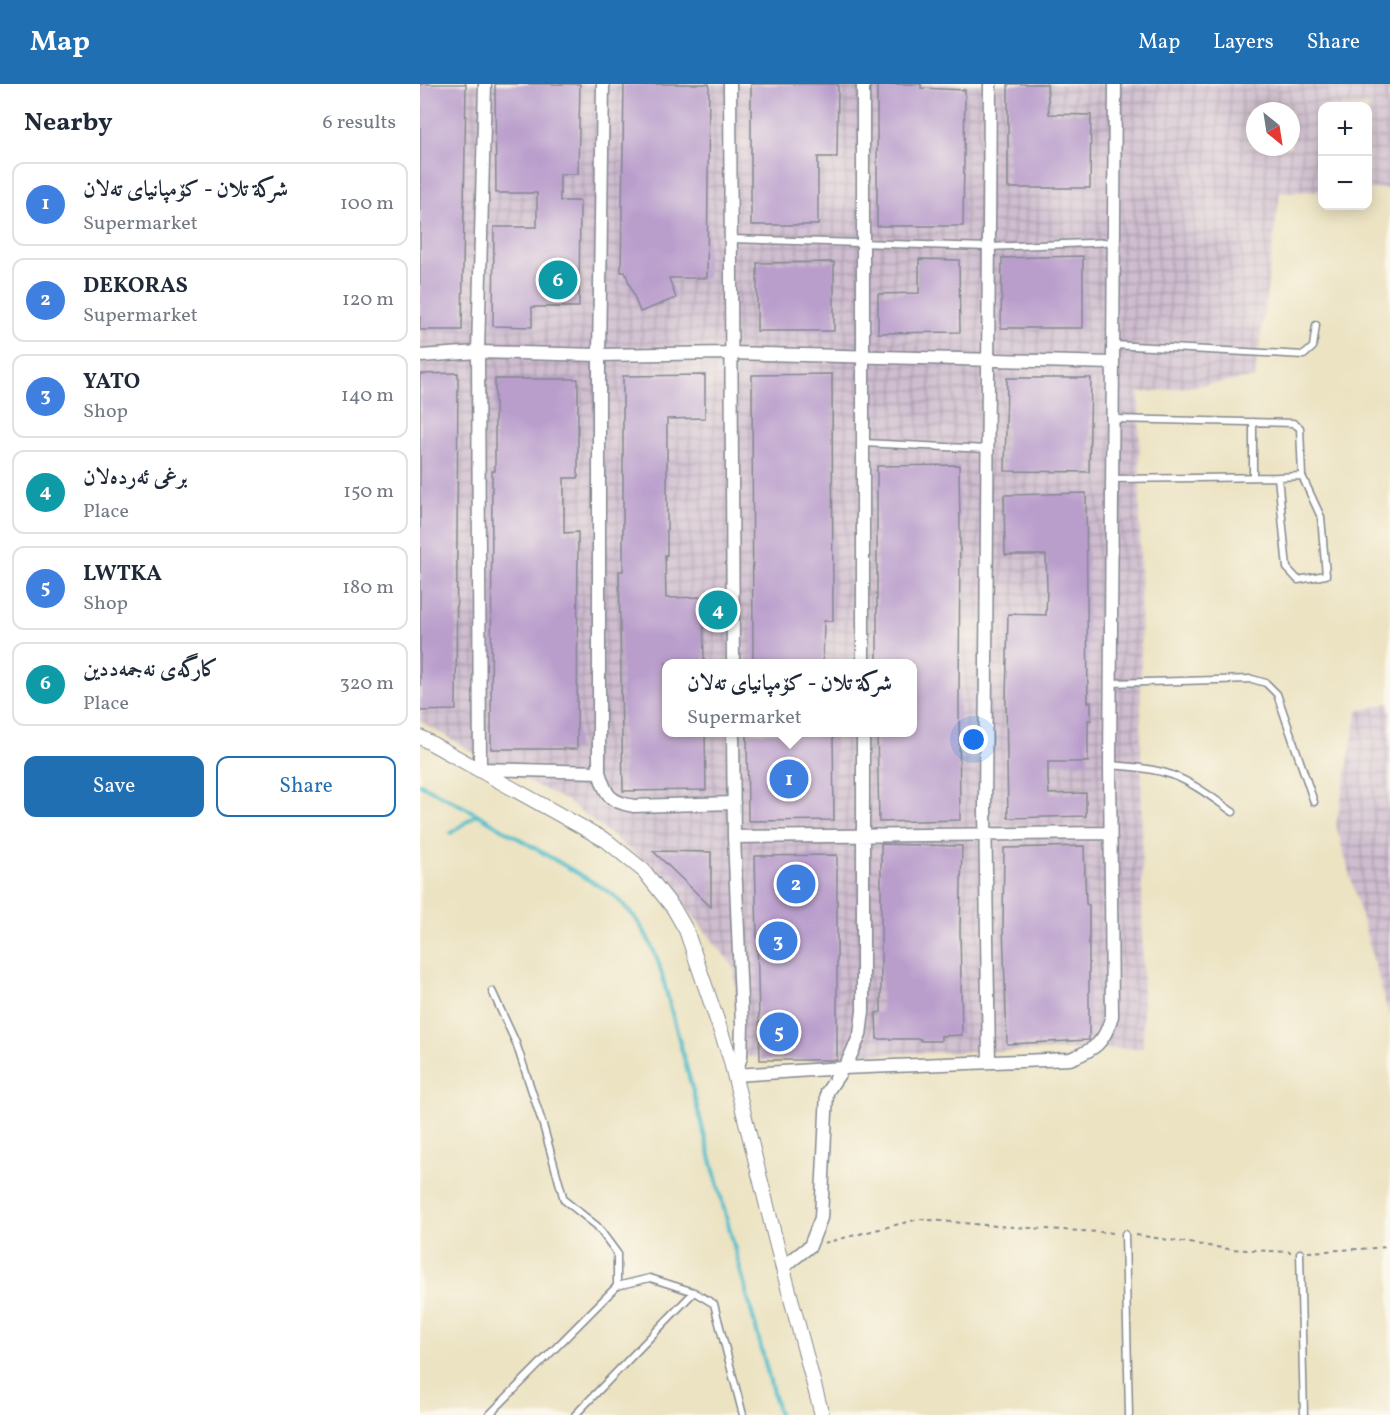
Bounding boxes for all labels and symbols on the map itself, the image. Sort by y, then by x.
north arrow [1246,102,1300,156]
pin: 6 [538,258,578,302]
pin: 4 [698,588,738,632]
your location [959,725,988,754]
pin: 1 [770,756,808,802]
pin: 2 [776,862,815,906]
pin: 3 [758,918,798,964]
pin: 5 [760,1010,798,1054]

